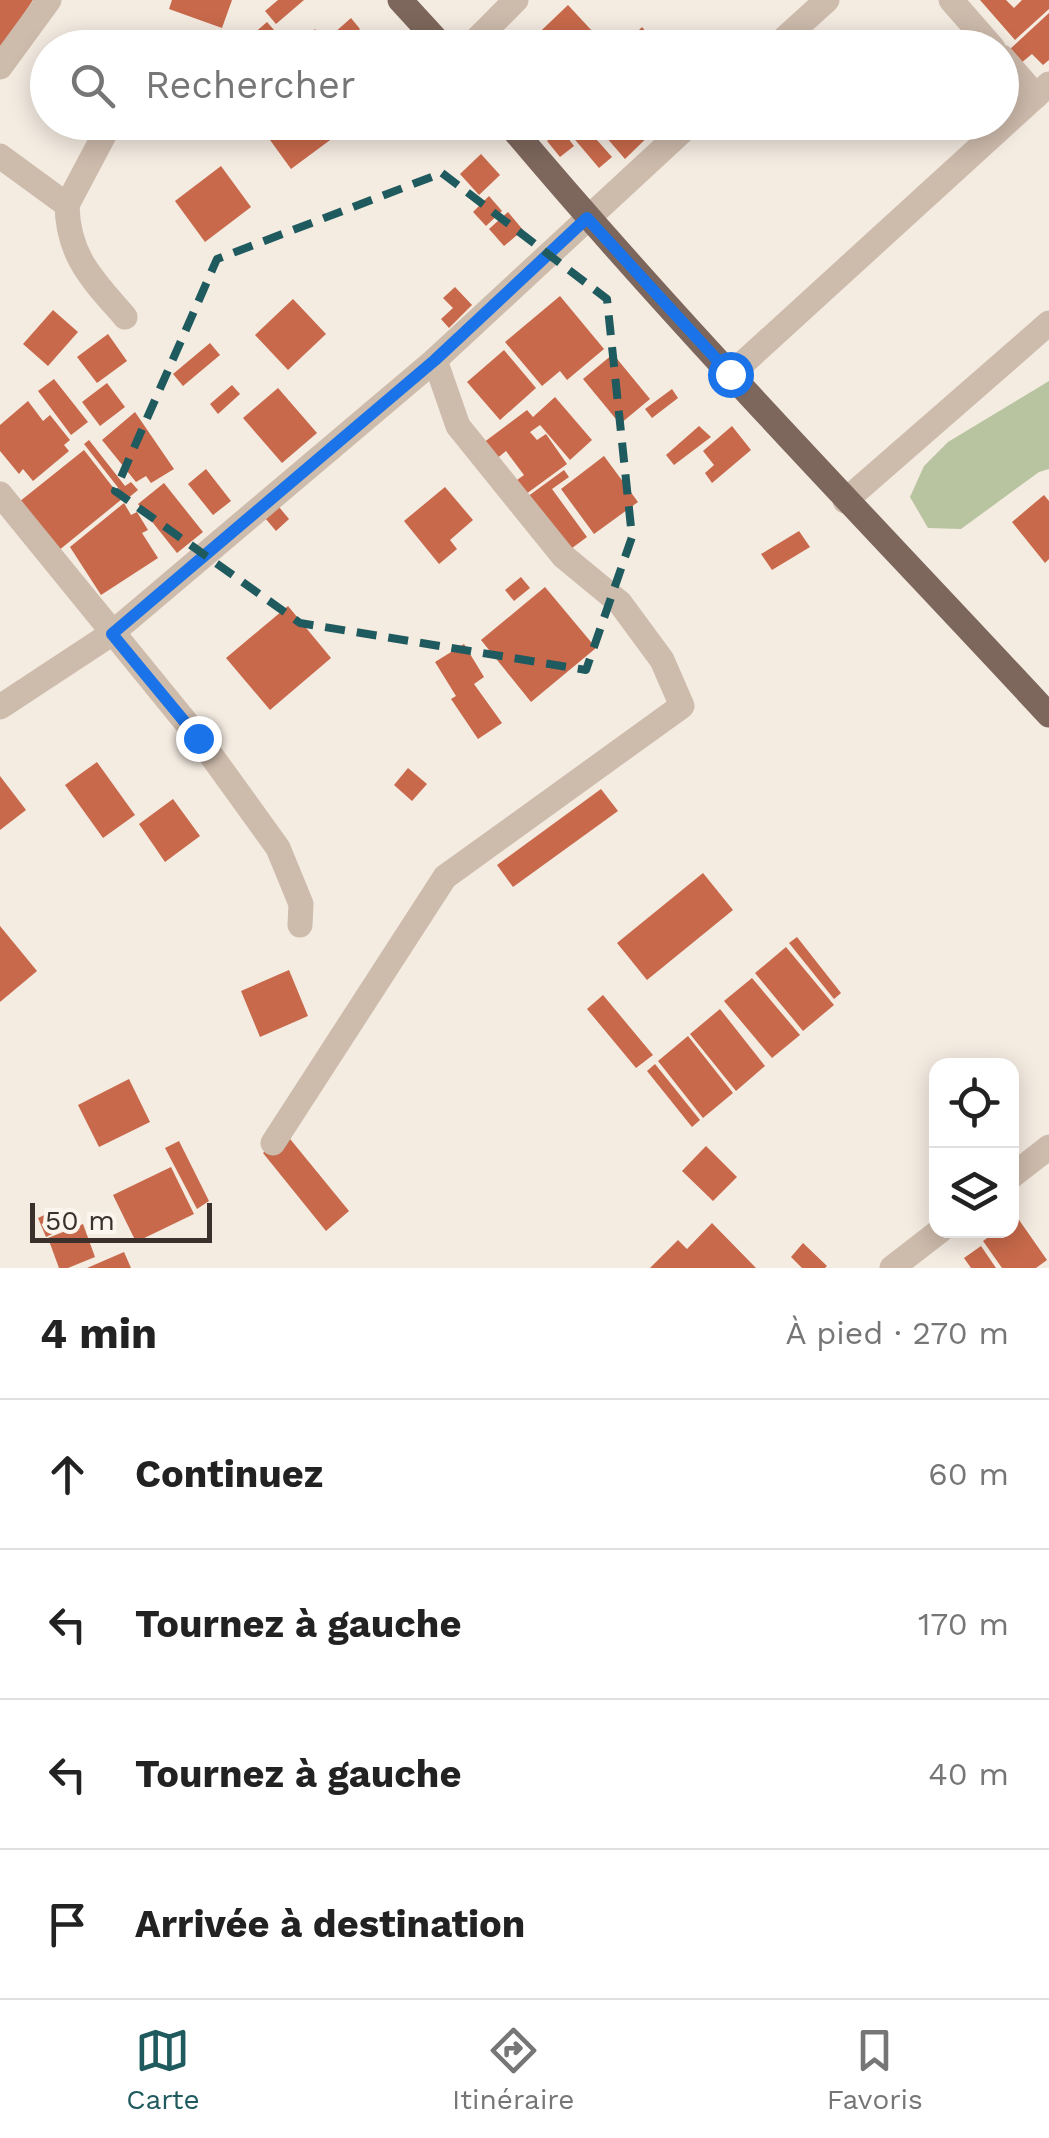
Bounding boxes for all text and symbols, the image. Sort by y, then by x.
search box [30,30,1019,140]
icon: search [65,58,120,113]
text: Rechercher [145,63,355,107]
route start [708,352,754,398]
route end [176,716,222,762]
map controls [929,1058,1019,1238]
button: locate [929,1058,1019,1148]
button: layers [929,1148,1019,1238]
scale bar [30,1198,212,1242]
text: 50 m [45,1204,115,1237]
text: 4 min [40,1309,157,1358]
text: À pied · 270 m [785,1314,1009,1352]
icon: ahead [40,1447,95,1502]
text: Continuez [135,1452,323,1496]
text: 60 m [928,1455,1009,1493]
icon: left [40,1597,95,1652]
text: Tournez à gauche [135,1602,461,1646]
text: 170 m [918,1605,1009,1643]
icon: left [40,1747,95,1802]
text: Tournez à gauche [135,1752,461,1796]
text: 40 m [928,1755,1009,1793]
icon: arrive [40,1897,95,1952]
text: Arrivée à destination [135,1902,525,1946]
tab: Carte [126,2023,200,2116]
tab: Itinéraire [452,2023,574,2116]
tab: Favoris [827,2023,923,2116]

